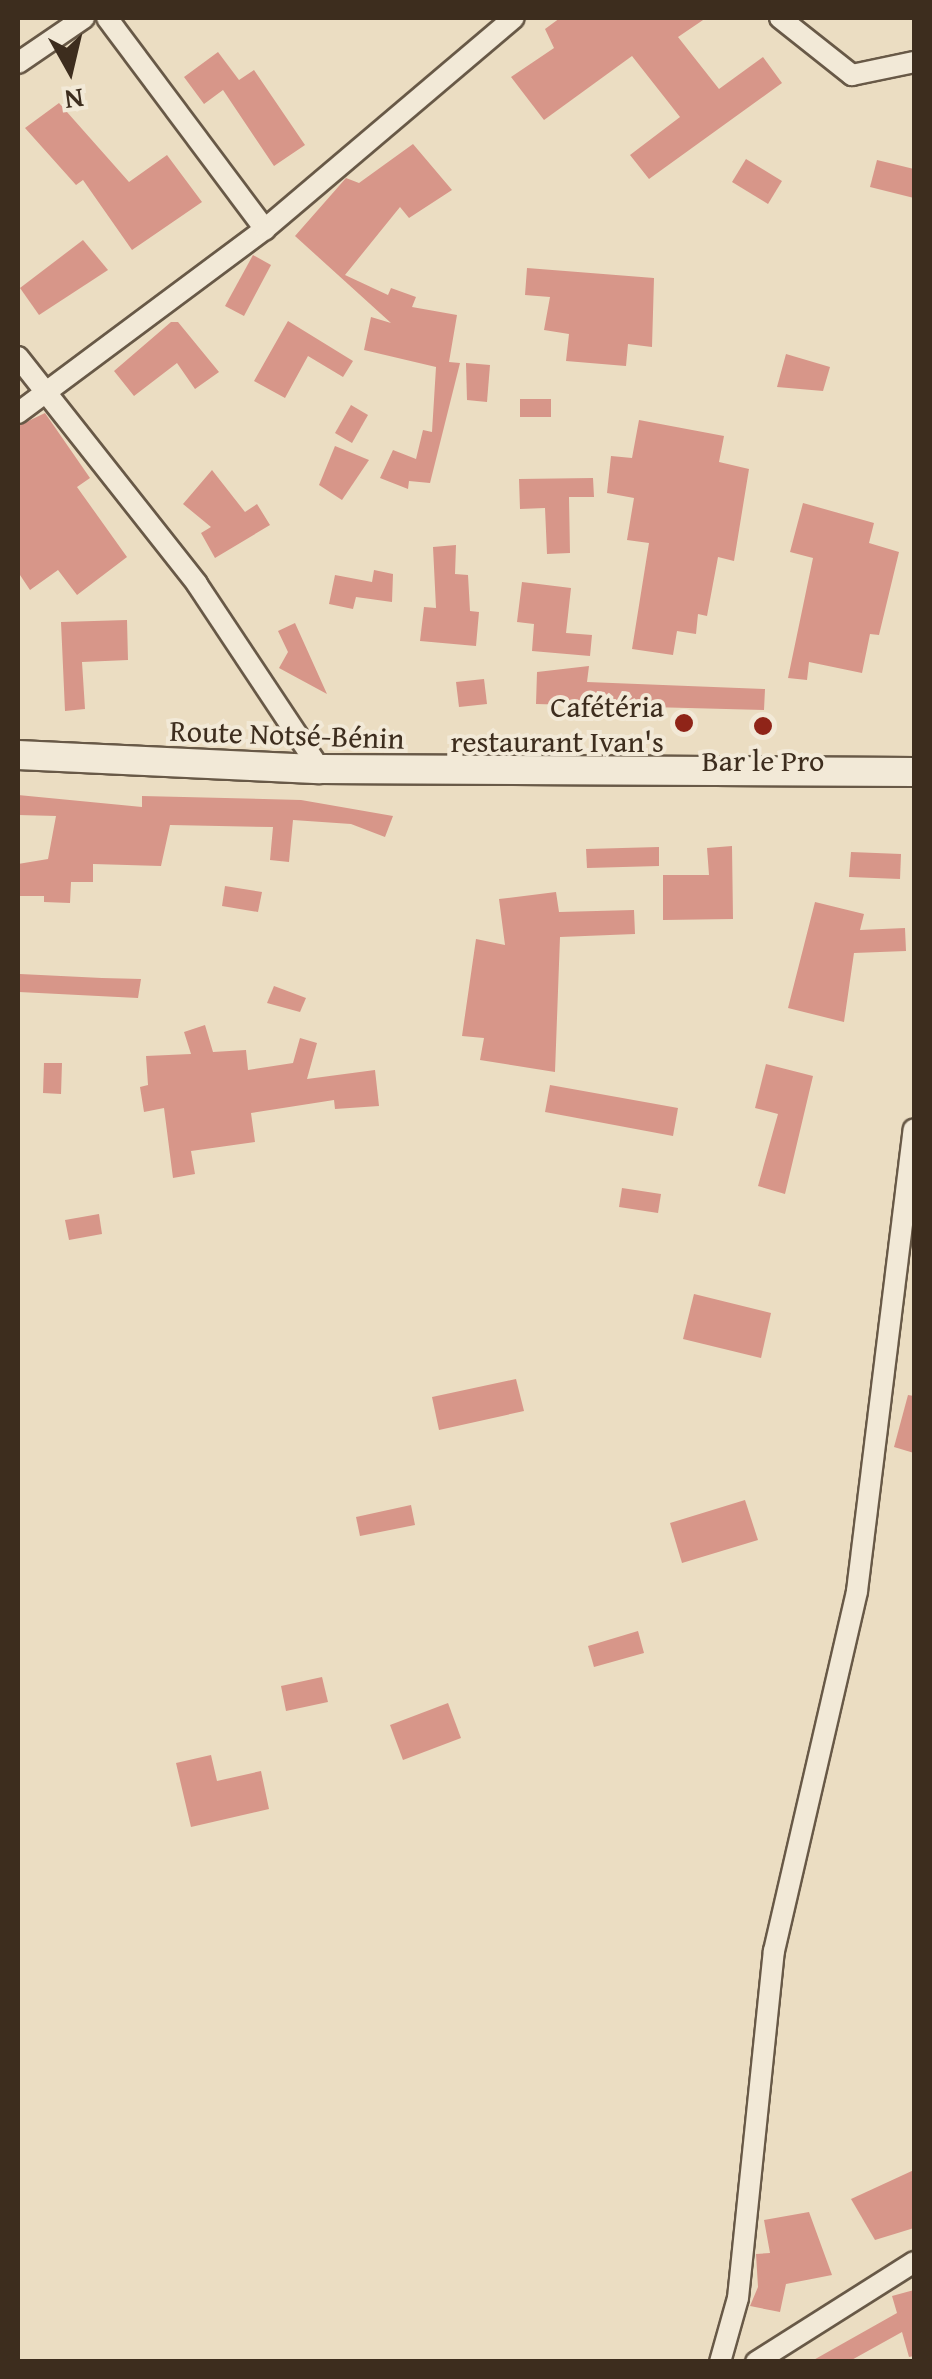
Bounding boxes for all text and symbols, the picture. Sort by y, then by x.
north arrow [20,20,120,120]
text: N [62,79,86,122]
place label: Cafétéria restaurant Ivan's [451,688,664,758]
street label: Route Notsé-Bénin [169,712,405,756]
marker: Cafétéria restaurant Ivan's [673,712,695,734]
marker: Bar le Pro [752,715,774,737]
place label: Bar le Pro [702,742,824,778]

